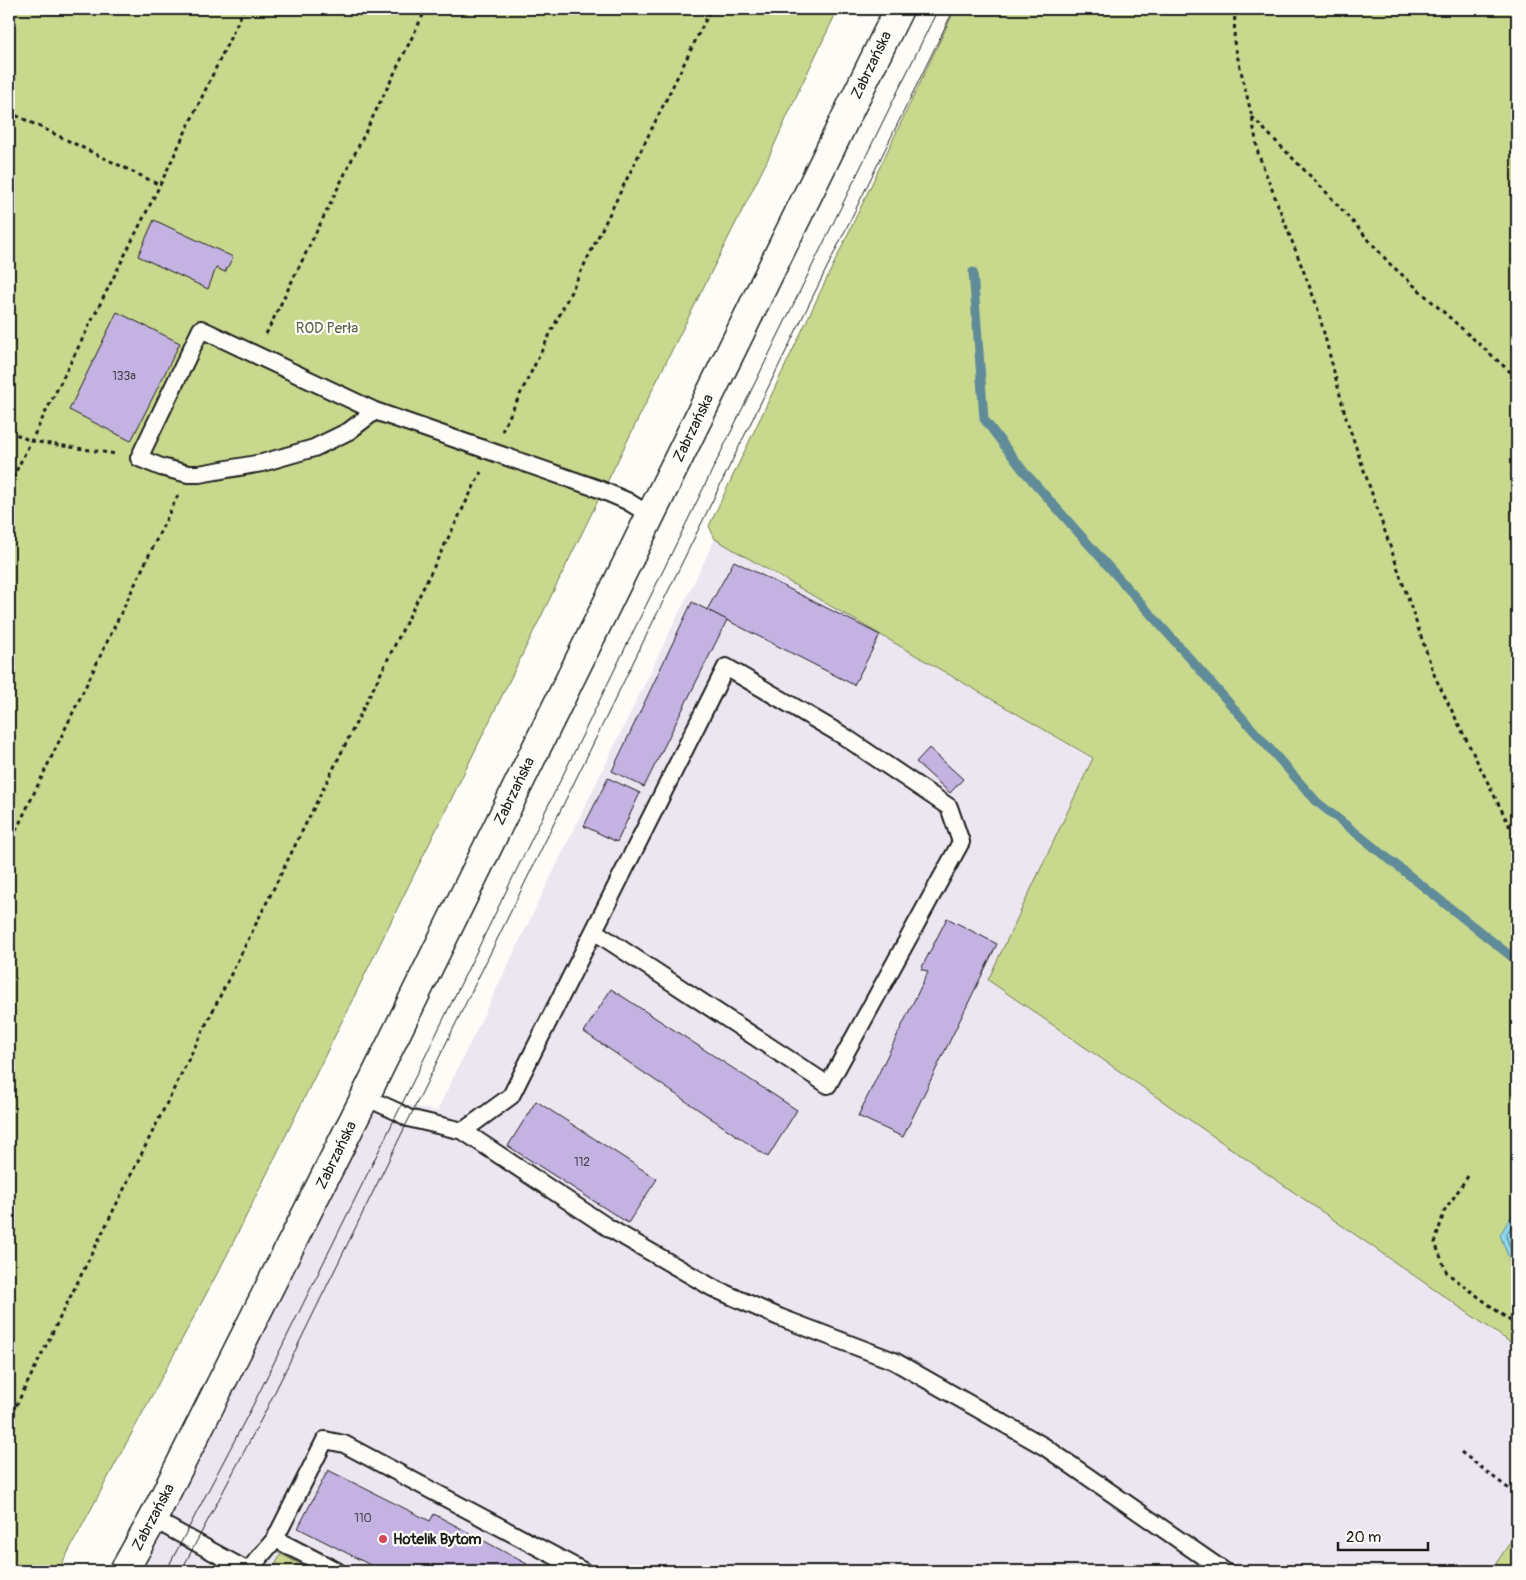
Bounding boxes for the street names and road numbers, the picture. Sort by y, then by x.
street label: Zabrzańska [847,28,896,102]
street label: Zabrzańska [669,391,718,465]
street label: Zabrzańska [490,754,539,828]
street label: Zabrzańska [312,1118,361,1192]
street label: Zabrzańska [128,1480,179,1554]

